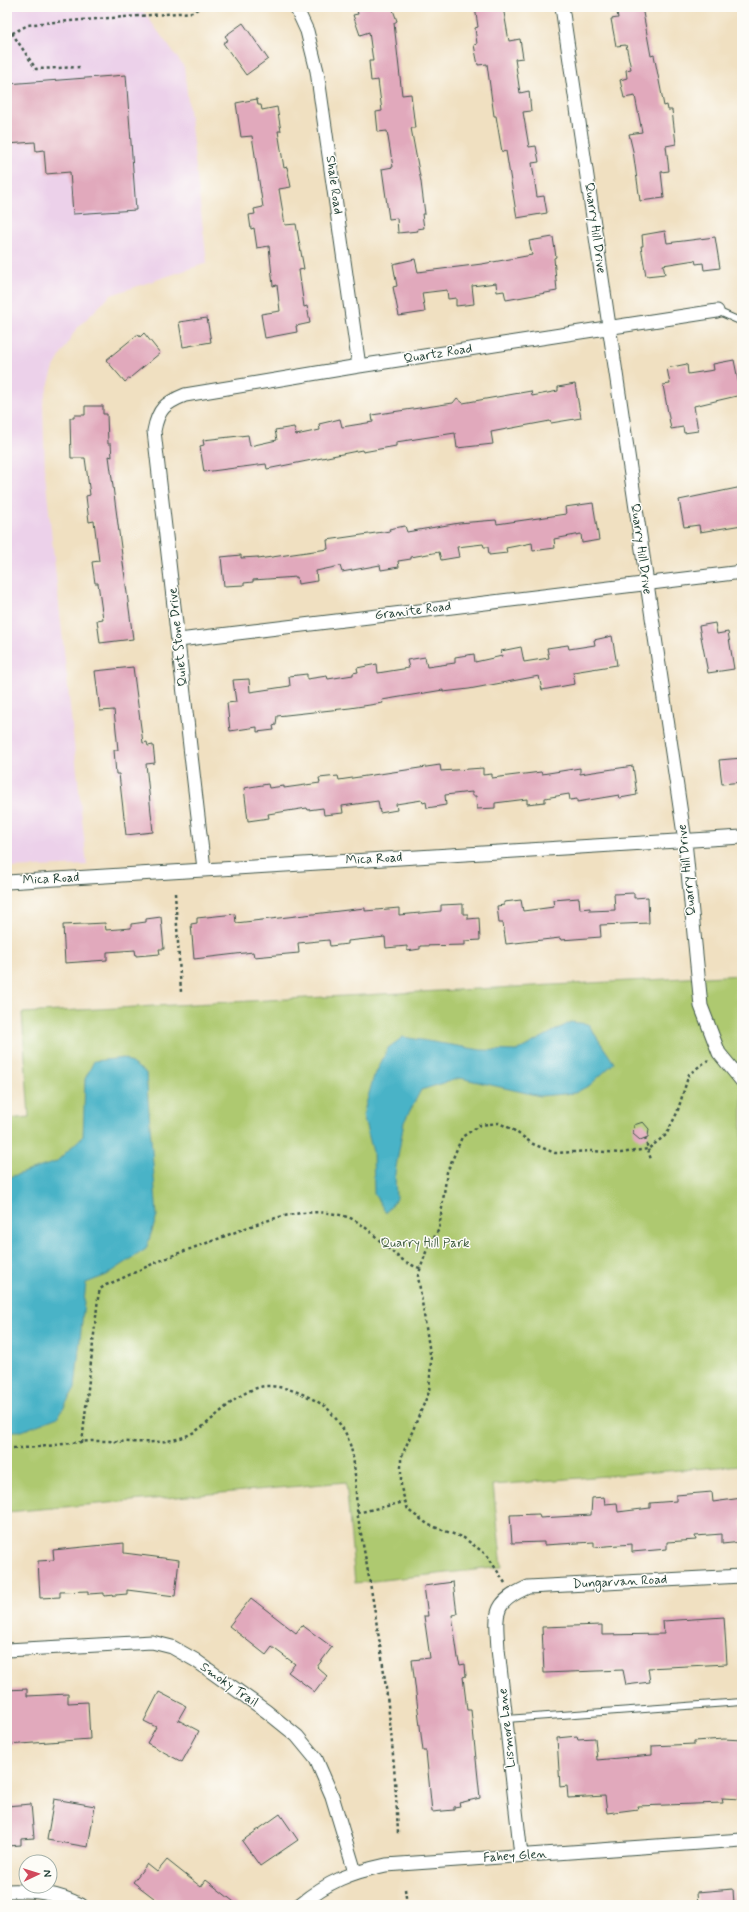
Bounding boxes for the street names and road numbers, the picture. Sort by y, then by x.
street label: Shale Road [321,155,347,215]
street label: Quarry Hill Drive [580,181,610,275]
street label: Quartz Road [402,340,474,368]
street label: Quarry Hill Drive [626,502,656,596]
street label: Quiet Stone Drive [164,587,192,687]
street label: Granite Road [374,598,452,624]
street label: Quarry Hill Drive [674,823,700,916]
street label: Mica Road [345,849,403,869]
street label: Mica Road [22,869,80,889]
street label: Dungarvan Road [572,1571,668,1594]
street label: Smoky Trail [197,1659,261,1711]
street label: Lismore Lane [494,1687,520,1769]
street label: Fahey Glen [483,1845,547,1867]

